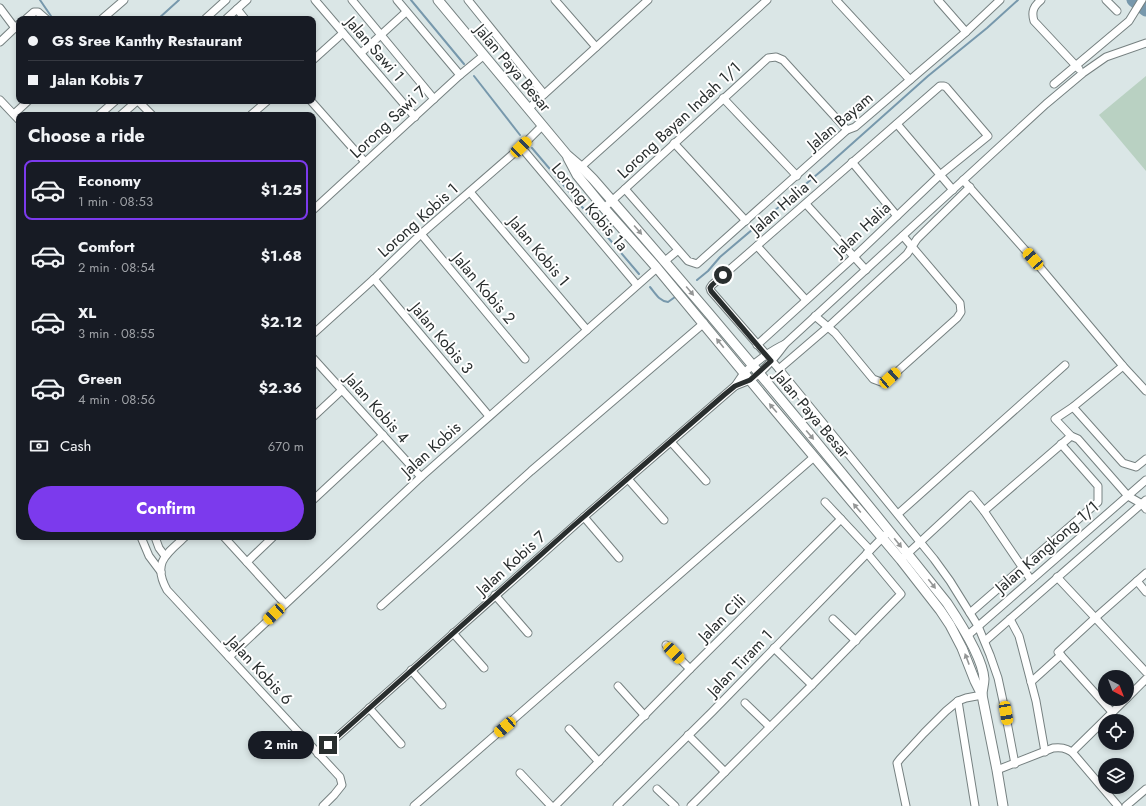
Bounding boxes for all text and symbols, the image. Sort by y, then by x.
street label: Jalan Sawi 1 [339,10,410,87]
street label: Jalan Paya Besar [468,18,557,117]
text: GS Sree Kanthy Restaurant [52,30,242,52]
street label: Lorong Bayan Indah 1/1 [612,56,746,184]
text: Jalan Kobis 7 [52,69,143,91]
street label: Lorong Sawi 7 [345,80,432,163]
street label: Jalan Bayam [800,87,878,157]
text: Choose a ride [28,123,145,149]
car [508,134,534,160]
street label: Lorong Kobis 1a [546,158,634,256]
street label: Jalan Halia 1 [744,168,823,241]
text: Economy [78,170,141,192]
icon: car [30,172,66,208]
street label: Lorong Kobis 1 [373,178,463,262]
text: $1.25 [261,179,302,201]
text: 1 min · 08:53 [78,192,153,211]
street label: Jalan Halia [827,196,896,263]
street label: Jalan Kobis 1 [502,209,575,291]
one-way arrow [633,225,642,235]
text: Comfort [78,236,135,258]
icon: car [30,238,66,274]
text: $1.68 [261,245,302,267]
street label: Jalan Kobis 2 [446,246,521,329]
car [1021,246,1045,272]
text: 2 min · 08:54 [78,258,155,277]
route start [714,266,732,284]
one-way arrow [685,286,694,297]
street label: Jalan Kobis 3 [404,296,479,379]
text: XL [78,302,96,324]
icon: car [30,304,66,340]
text: $2.12 [261,311,302,333]
text: 3 min · 08:55 [78,324,155,343]
one-way arrow [715,337,724,348]
street label: Jalan Paya Besar [767,364,856,463]
street label: Jalan Kobis 4 [338,366,415,448]
car [877,366,903,390]
text: Green [78,368,122,390]
icon: car [30,370,66,406]
text: $2.36 [259,377,302,399]
text: 4 min · 08:56 [78,390,155,409]
one-way arrow [769,403,778,414]
street label: Jalan Kobis [395,416,466,483]
one-way arrow [806,430,814,441]
icon: cash [28,435,50,457]
text: Cash [60,435,91,457]
text: 670 m [268,437,304,456]
button: Confirm [28,486,304,532]
street label: Jalan Kangkong 1/1 [989,495,1104,600]
one-way arrow [853,503,862,513]
street label: Jalan Kobis 7 [470,525,551,602]
one-way arrow [894,537,903,548]
one-way arrow [927,579,936,590]
street label: Jalan Cili [692,589,751,648]
car [261,601,287,627]
street label: Jalan Tiram 1 [701,624,778,703]
street label: Jalan Kobis 6 [221,629,298,710]
car [661,640,687,666]
one-way arrow [963,652,969,664]
north arrow [1098,670,1134,706]
map controls [1098,670,1134,794]
car [998,700,1014,726]
button: locate [1098,714,1134,750]
car [492,715,518,739]
callout: 2 min [248,731,314,759]
text: 2 min [264,735,298,754]
route end [319,736,337,754]
button: layers [1098,758,1134,794]

